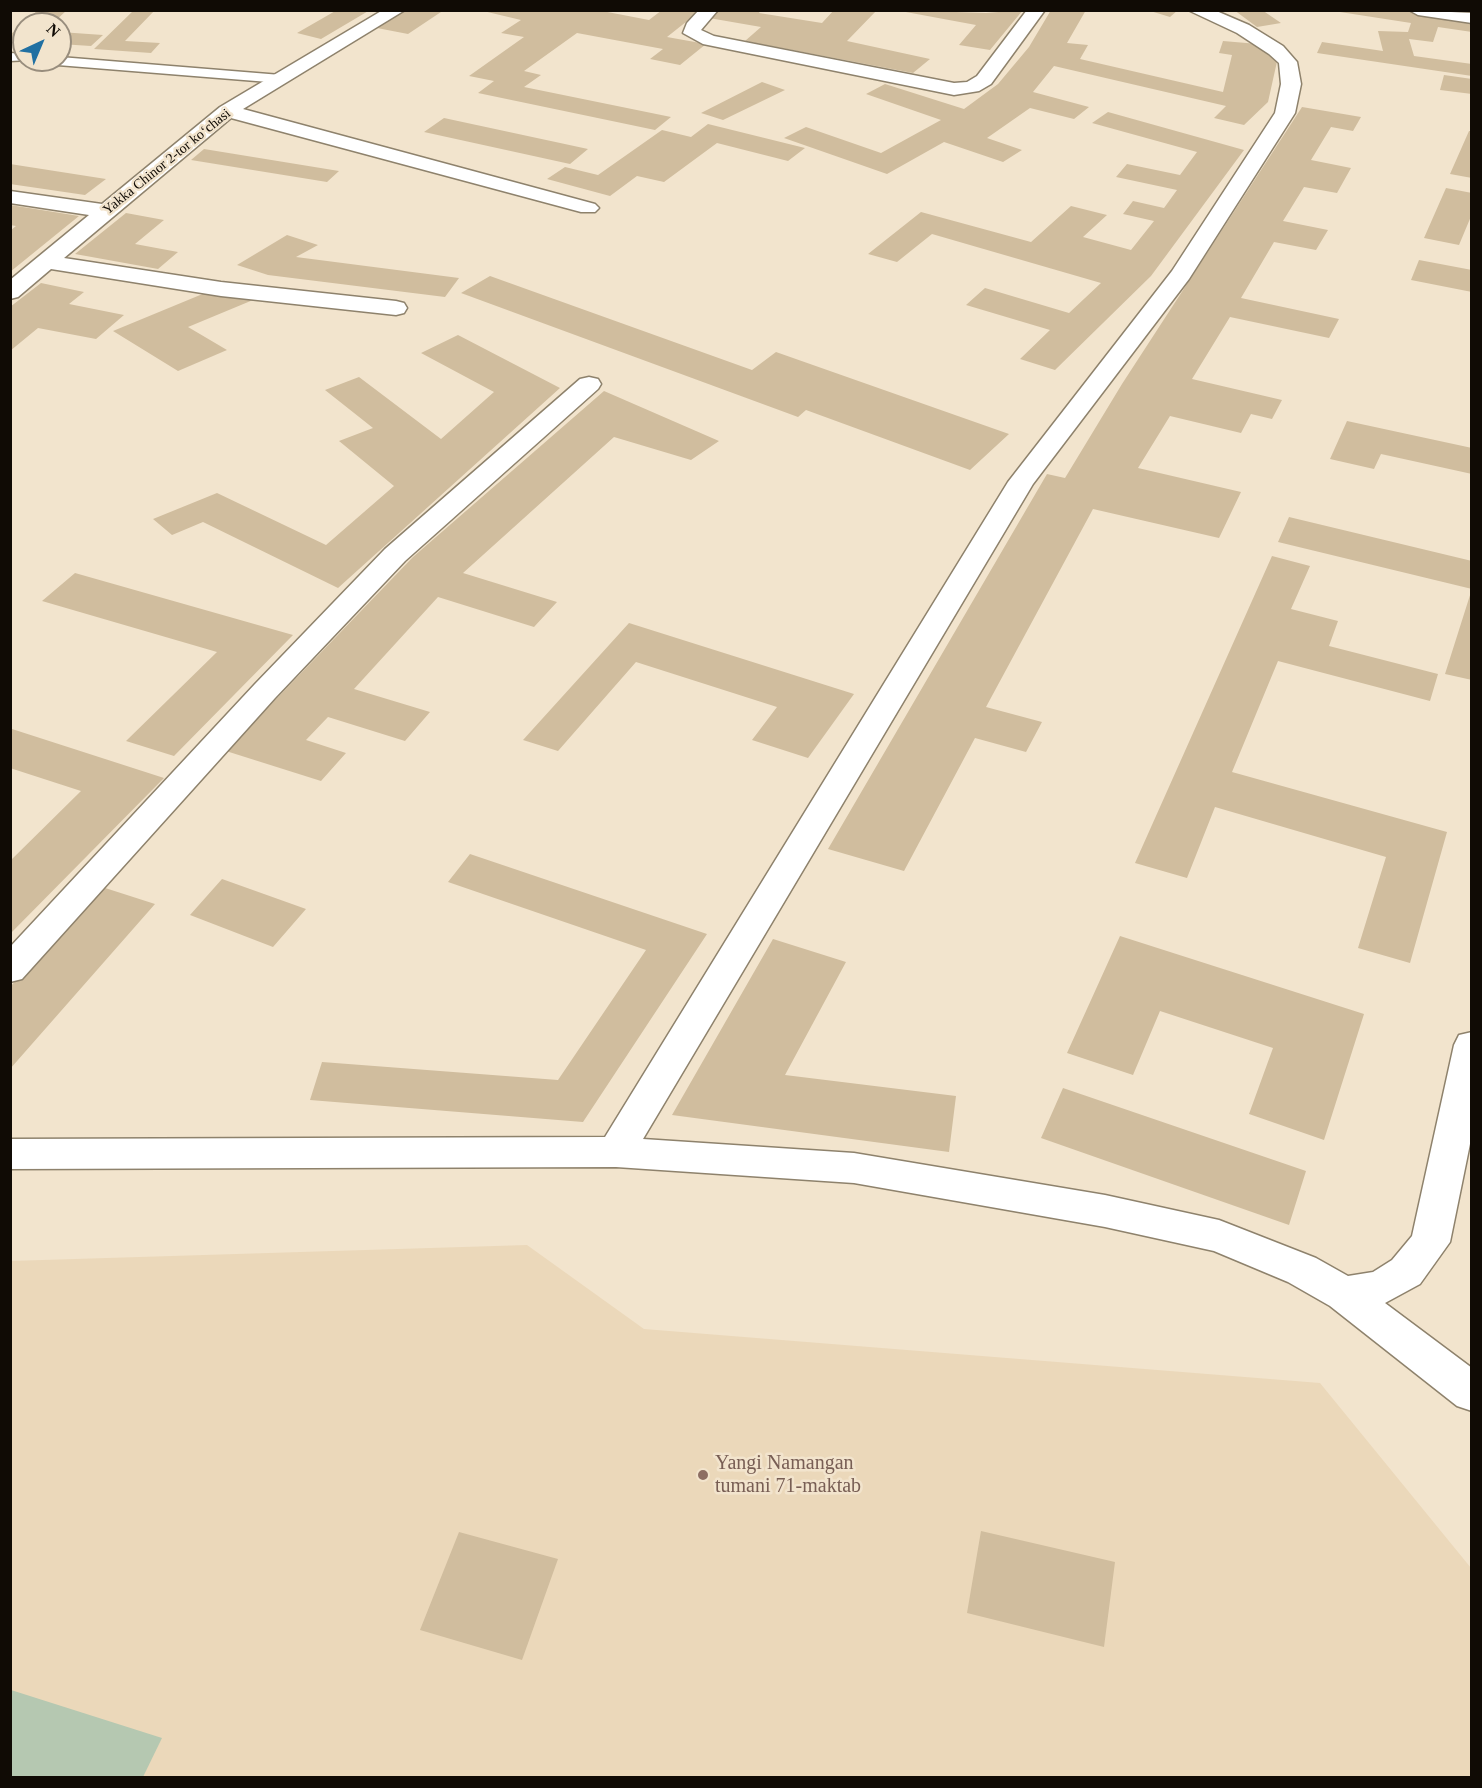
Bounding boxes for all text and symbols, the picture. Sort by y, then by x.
north arrow [12,12,72,72]
text: N [43,20,64,40]
street label: Yakka Chinor 2-tor koʻchasi [100,105,234,219]
place label: Yangi Namangan tumani 71-maktab [715,1452,861,1499]
marker: Yangi Namangan tumani 71-maktab [696,1468,710,1482]

